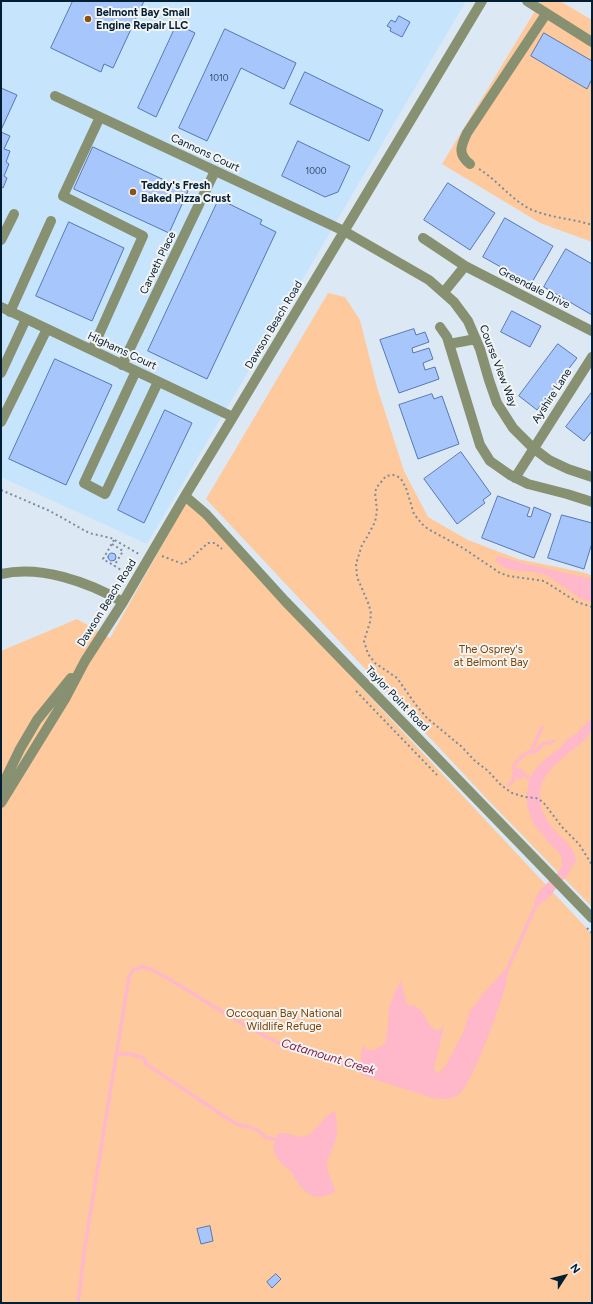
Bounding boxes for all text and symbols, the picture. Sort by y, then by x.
place label: Belmont Bay Small Engine Repair LLC [96,6,190,32]
marker: Belmont Bay Small Engine Repair LLC [83,14,93,24]
house number: 1010 [210,73,228,83]
street label: Cannons Court [168,131,242,175]
house number: 1000 [305,166,327,176]
place label: Teddy's Fresh Baked Pizza Crust [141,179,231,205]
marker: Teddy's Fresh Baked Pizza Crust [128,187,138,197]
street label: Carveth Place [137,229,179,297]
street label: Greendale Drive [496,264,572,312]
street label: Dawson Beach Road [242,279,306,371]
street label: Course View Way [476,323,520,409]
street label: Highams Court [85,329,159,373]
street label: Ayshire Lane [529,366,575,426]
street label: Dawson Beach Road [75,557,139,649]
park label: The Osprey's at Belmont Bay [454,643,528,669]
street label: Taylor Point Road [363,664,431,734]
park label: Occoquan Bay National Wildlife Refuge [226,1007,342,1033]
water label: Catamount Creek [279,1036,377,1078]
north arrow [545,1256,585,1296]
text: N [567,1261,583,1276]

